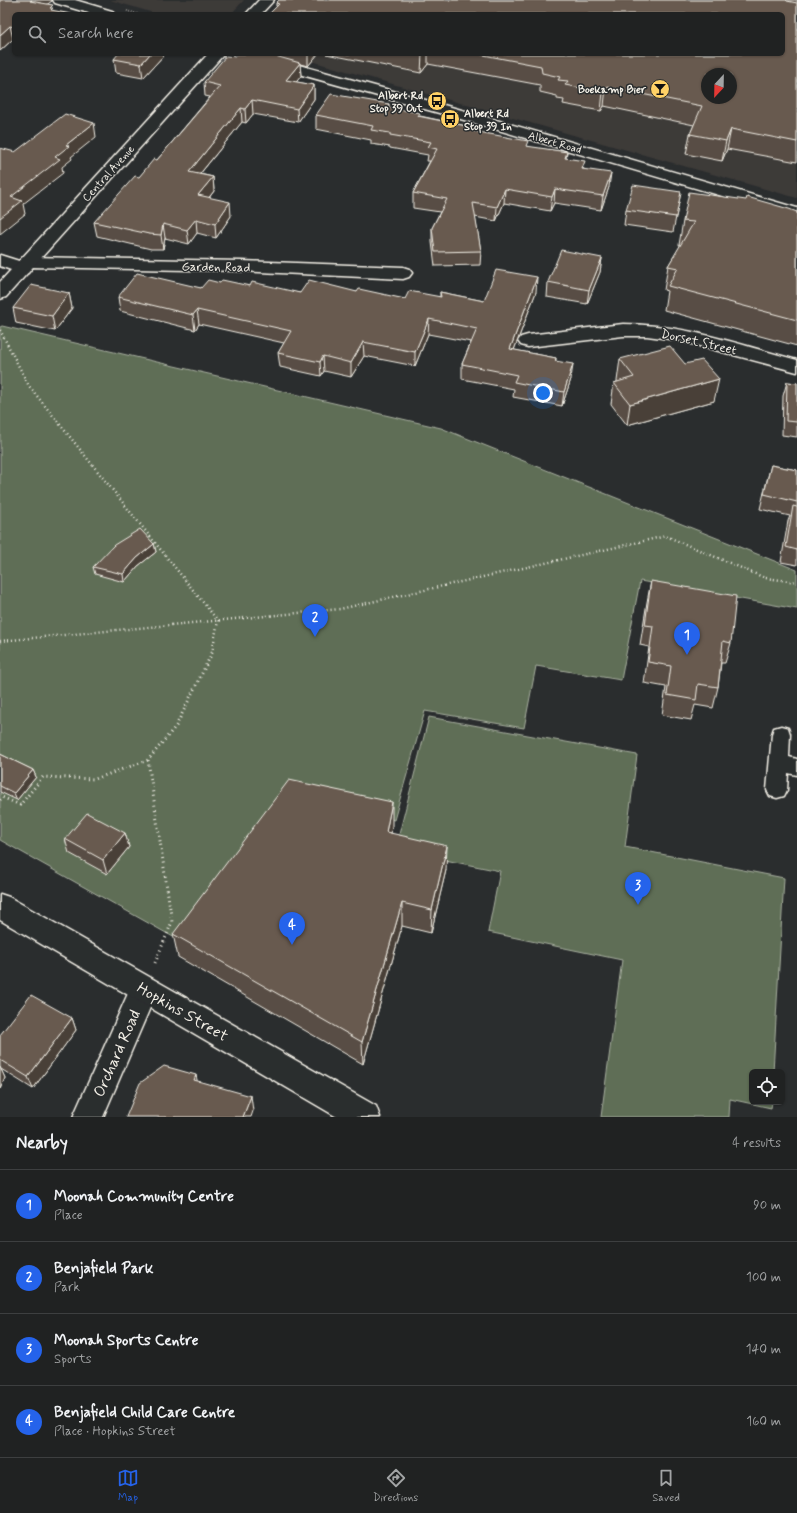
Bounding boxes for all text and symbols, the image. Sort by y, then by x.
search box [12,12,785,56]
icon: search [26,23,48,45]
text: Search here [58,24,134,44]
north arrow [701,68,737,104]
bar icon: Boekamp Bier [649,78,671,100]
place label: Boekamp Bier [578,83,647,97]
place label: Albert Rd Stop 39 Out [370,89,424,116]
bus stop icon: Albert Rd Stop 39 Out [426,90,448,112]
place label: Albert Rd Stop 39 In [464,107,512,134]
bus stop icon: Albert Rd Stop 39 In [439,108,461,130]
street label: Albert Road [526,129,583,157]
street label: Central Avenue [80,142,138,205]
street label: Garden Road [182,258,250,277]
street label: Dorset Street [659,326,738,359]
your location [533,383,553,403]
pin: 2 [302,604,328,637]
pin: 1 [674,622,700,655]
pin: 3 [625,872,651,905]
pin: 4 [279,912,305,945]
street label: Hopkins Street [133,978,232,1047]
street label: Orchard Road [89,1007,146,1101]
map controls [749,1069,785,1105]
button: locate [749,1069,785,1105]
text: Nearby [16,1132,68,1154]
text: 4 results [732,1135,781,1152]
text: Moonah Community Centre [54,1187,234,1207]
text: 1 [26,1197,32,1214]
text: 90 m [753,1197,781,1214]
text: Place [54,1207,83,1224]
text: Benjafield Park [54,1259,153,1279]
text: 2 [26,1269,32,1286]
text: 100 m [746,1269,781,1286]
text: Park [54,1279,80,1296]
text: Moonah Sports Centre [54,1331,199,1351]
text: 3 [26,1341,32,1358]
text: 140 m [746,1341,781,1358]
text: Sports [54,1351,92,1368]
text: Benjafield Child Care Centre [54,1403,235,1423]
text: 4 [25,1413,33,1430]
text: 160 m [746,1413,781,1430]
text: Place · Hopkins Street [54,1423,176,1440]
tab: Map [117,1467,139,1505]
tab: Directions [373,1467,418,1505]
tab: Saved [652,1467,680,1505]

